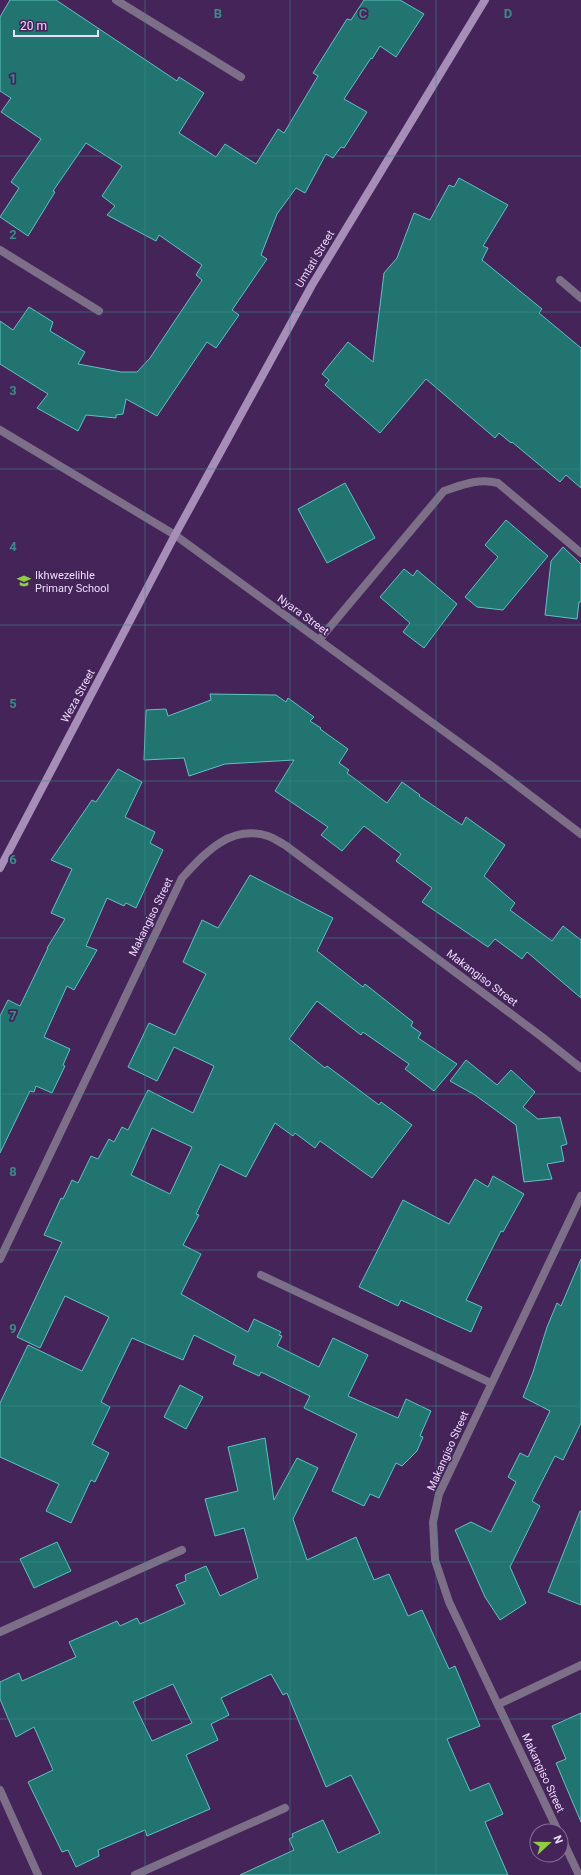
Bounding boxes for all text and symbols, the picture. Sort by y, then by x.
text: B [214,6,222,21]
text: C [359,6,368,21]
text: D [504,6,512,21]
scale bar [14,12,98,38]
text: 20 m [20,19,47,33]
text: 1 [9,71,17,86]
text: 2 [9,227,17,242]
street label: Umtati Street [293,228,337,290]
text: 3 [9,383,17,398]
text: 4 [9,539,17,554]
place label: Ikhwezelihle Primary School [35,569,109,595]
school or university icon: Ikhwezelihle Primary School [16,573,32,589]
street label: Nyara Street [275,592,331,638]
street label: Weza Street [58,667,98,725]
text: 5 [9,696,17,711]
text: 6 [9,852,17,867]
street label: Makangiso Street [126,875,176,958]
street label: Makangiso Street [444,947,520,1009]
text: 7 [9,1008,17,1023]
text: 8 [9,1164,17,1179]
text: 9 [9,1321,17,1336]
street label: Makangiso Street [425,1409,472,1493]
street label: Makangiso Street [519,1731,567,1815]
north arrow [529,1823,569,1863]
text: N [550,1834,565,1846]

